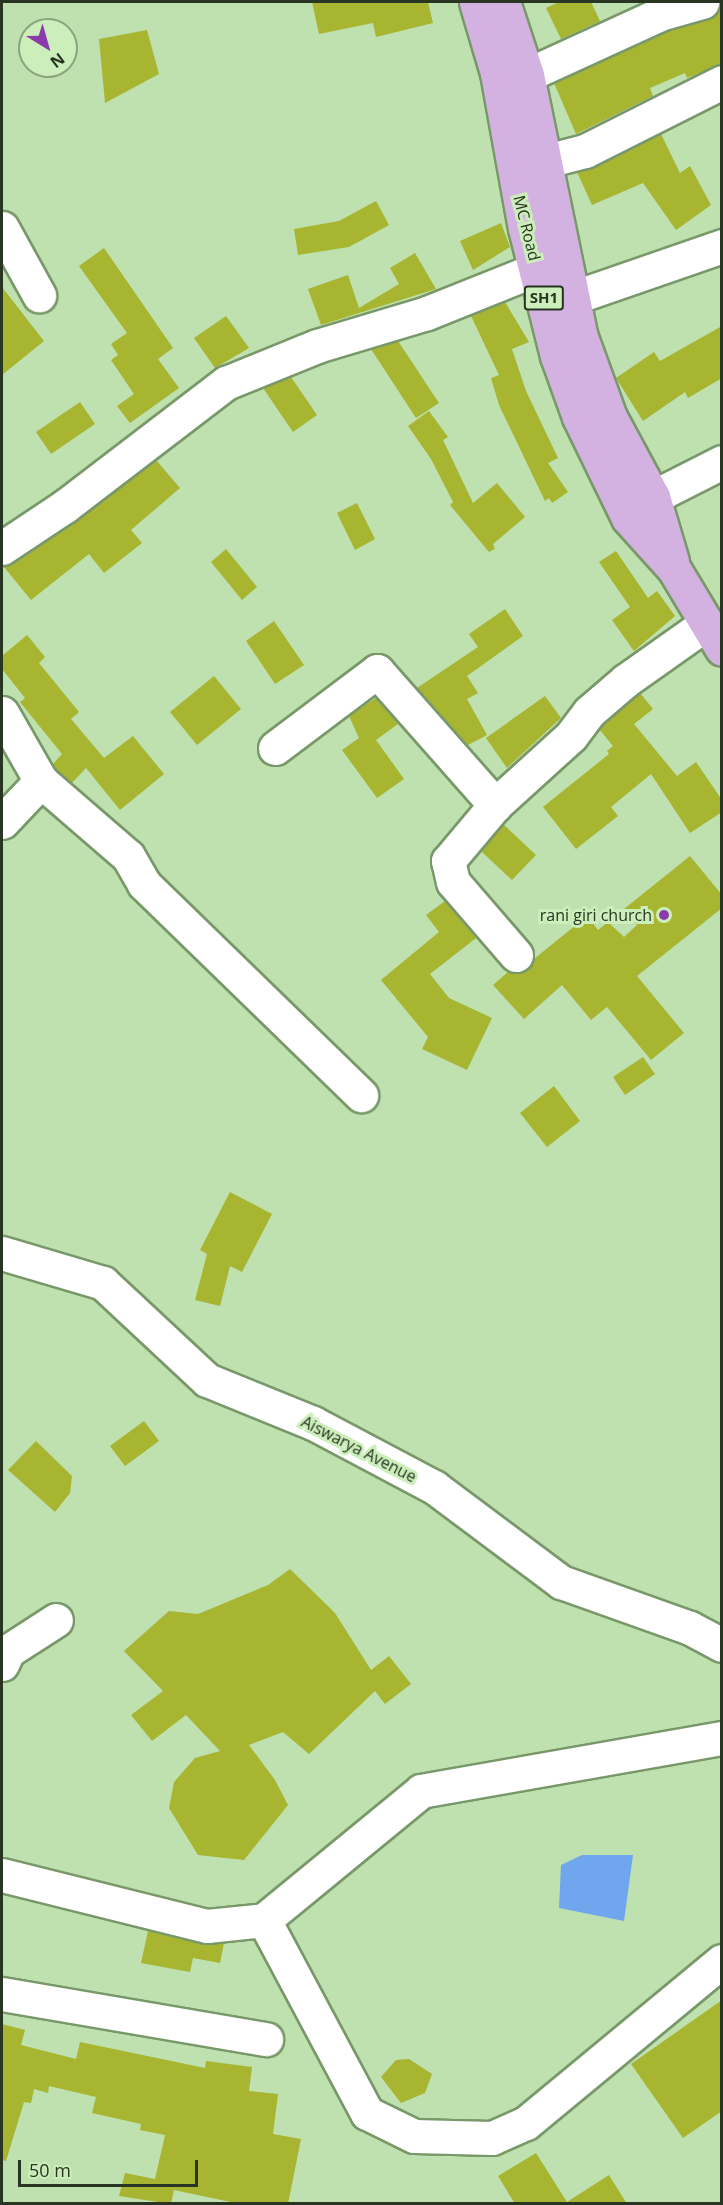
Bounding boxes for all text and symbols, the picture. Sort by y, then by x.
north arrow [18,18,78,78]
text: N [46,48,69,73]
street label: MC Road [510,193,544,263]
road number: SH1 [523,286,565,310]
place label: rani giri church [540,905,652,925]
marker: rani giri church [657,908,671,922]
street label: Aiswarya Avenue [298,1412,420,1486]
scale bar [21,2148,201,2186]
text: 50 m [29,2158,71,2182]

